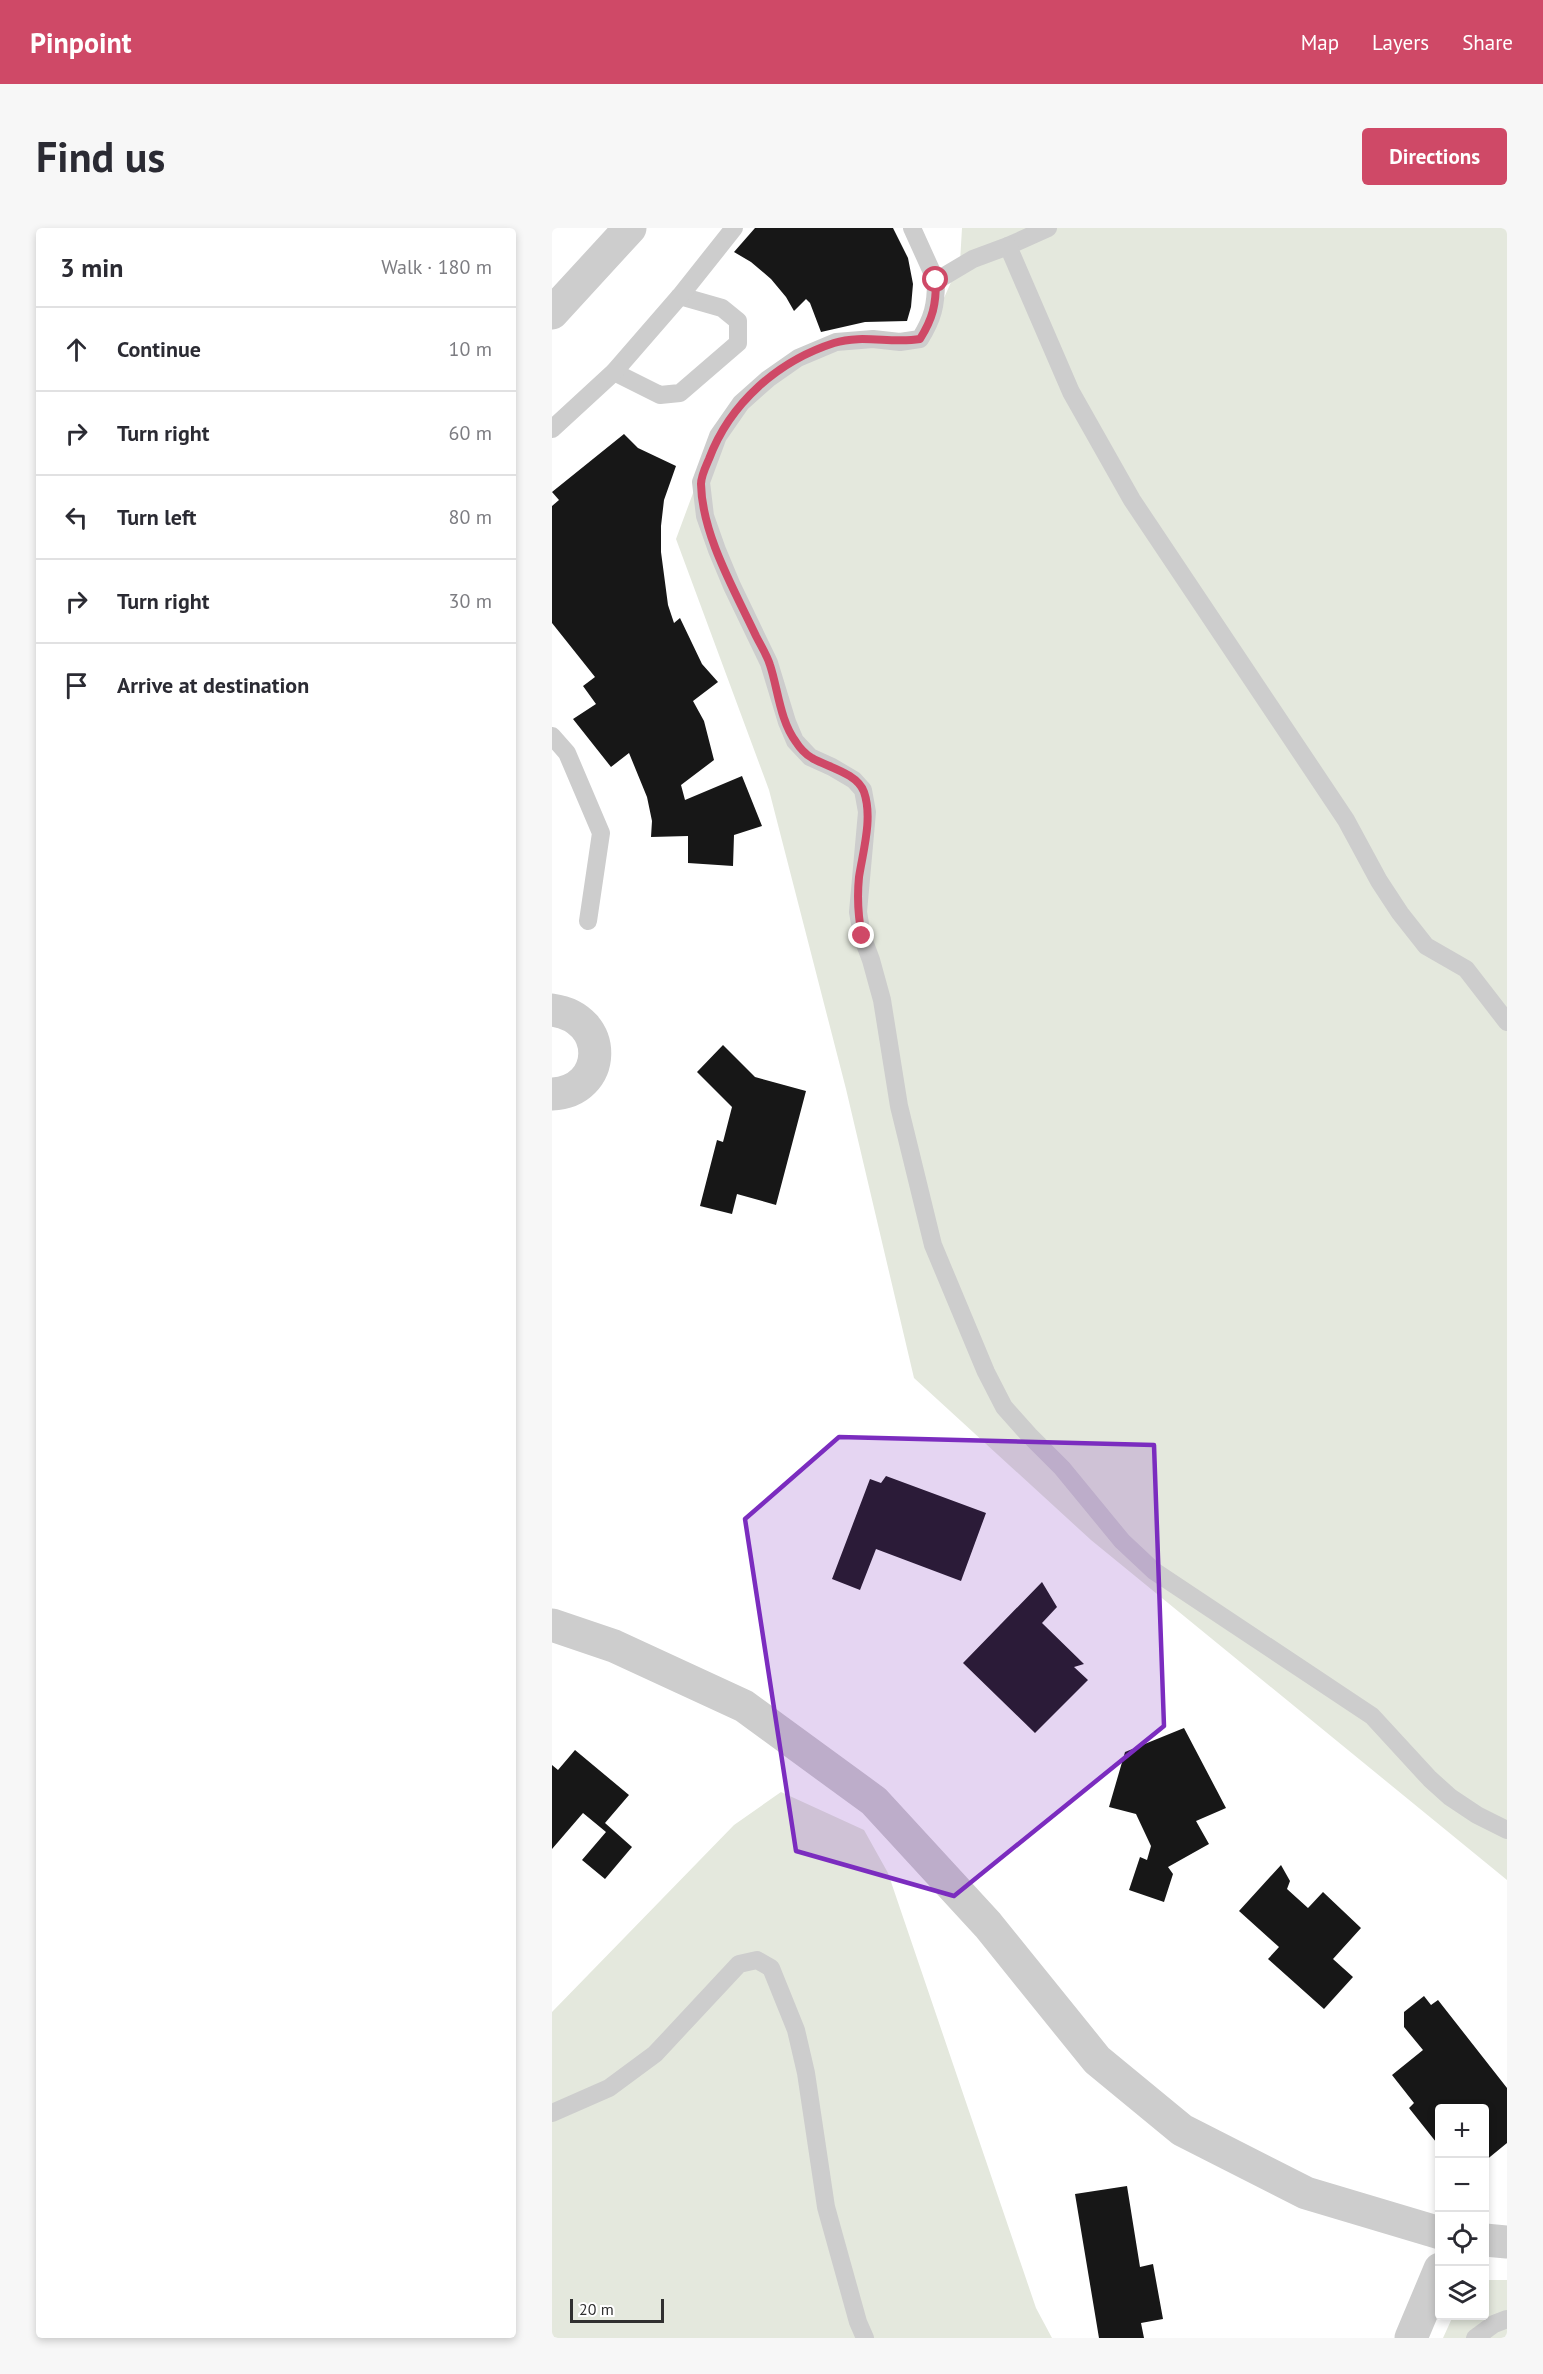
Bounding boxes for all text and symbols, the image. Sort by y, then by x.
text: Pinpoint [30,24,132,61]
text: Map [1301,29,1339,56]
text: Layers [1372,29,1429,56]
text: Share [1462,29,1513,56]
button: Directions [1362,128,1507,185]
text: Find us [36,129,165,184]
text: 3 min [60,251,123,284]
text: Walk · 180 m [381,254,492,280]
route start [922,266,948,292]
icon: ahead [60,333,93,366]
text: Continue [117,335,201,363]
text: 10 m [449,336,492,362]
icon: right [60,417,93,450]
text: Turn right [117,419,209,447]
text: 60 m [449,420,492,446]
icon: left [60,501,93,534]
text: Turn left [117,503,197,531]
text: 80 m [449,504,492,530]
icon: right [60,585,93,618]
text: Turn right [117,587,209,615]
text: 30 m [449,588,492,614]
icon: arrive [60,669,93,702]
text: Arrive at destination [117,671,309,699]
route end [848,922,874,948]
map controls [1435,2104,1489,2320]
button: + [1435,2104,1489,2158]
button: − [1435,2158,1489,2212]
button: locate [1435,2212,1489,2266]
button: layers [1435,2266,1489,2320]
scale bar [570,2296,664,2324]
text: 20 m [579,2299,614,2319]

